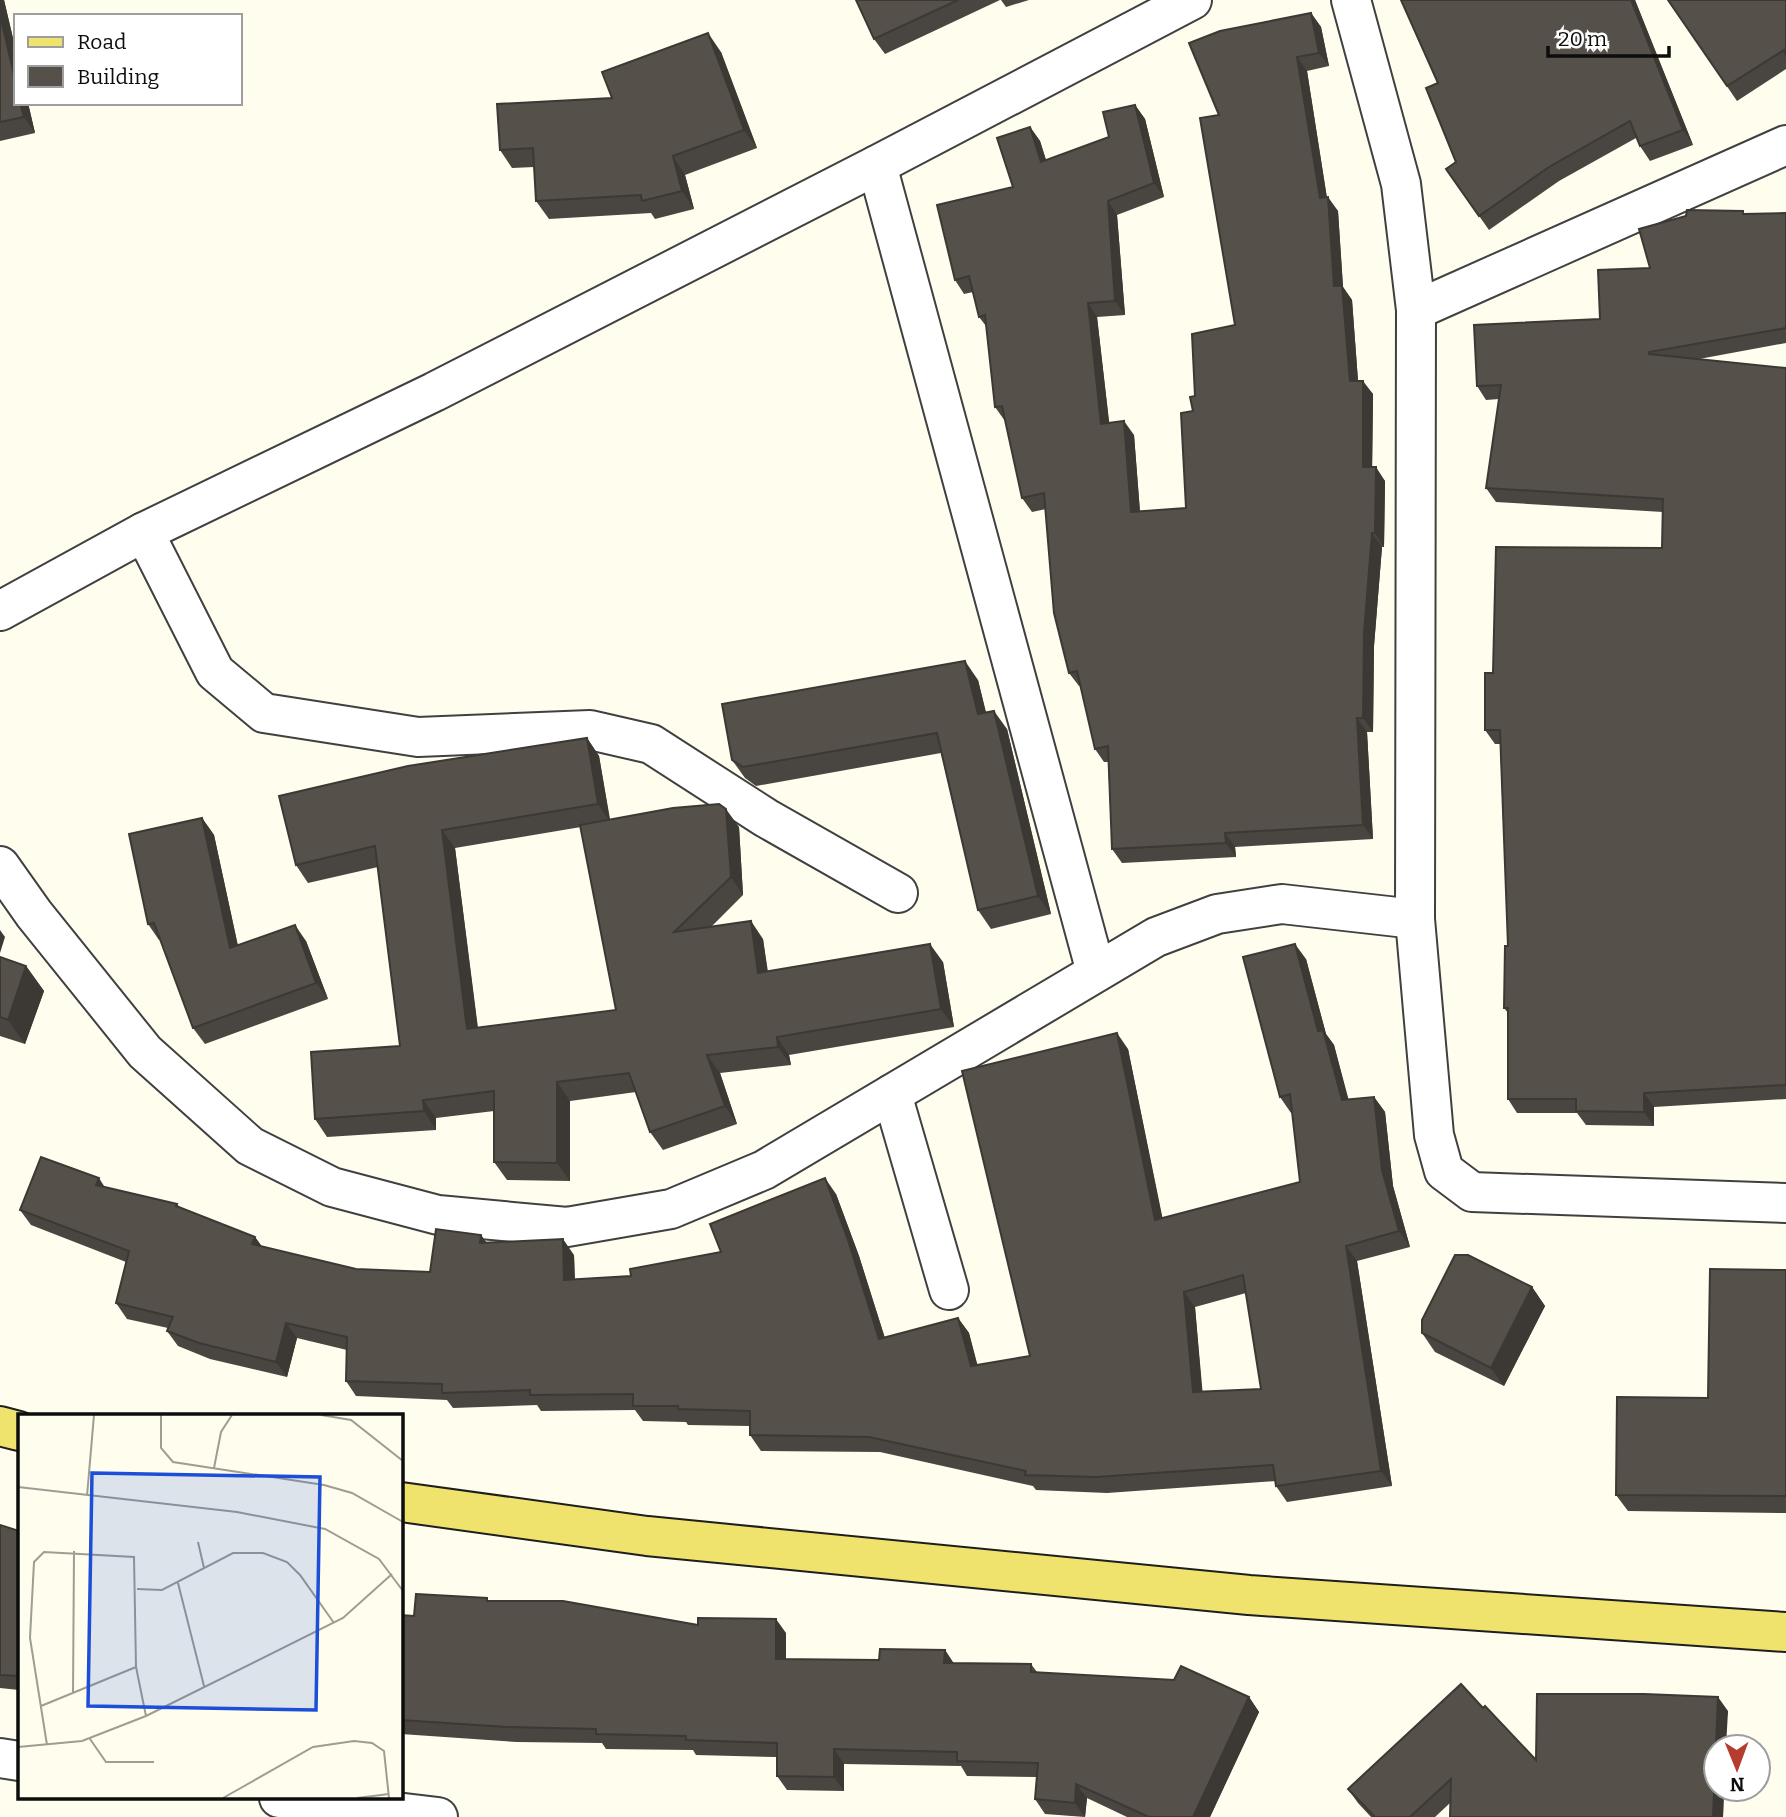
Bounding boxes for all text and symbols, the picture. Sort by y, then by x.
legend [14,14,242,105]
scale bar [1548,14,1669,58]
text: 20 m [1558,26,1607,52]
text: Road [77,29,126,55]
text: Building [77,64,160,90]
inset map [18,1414,402,1800]
north arrow [1702,1733,1772,1803]
text: N [1729,1773,1745,1796]

